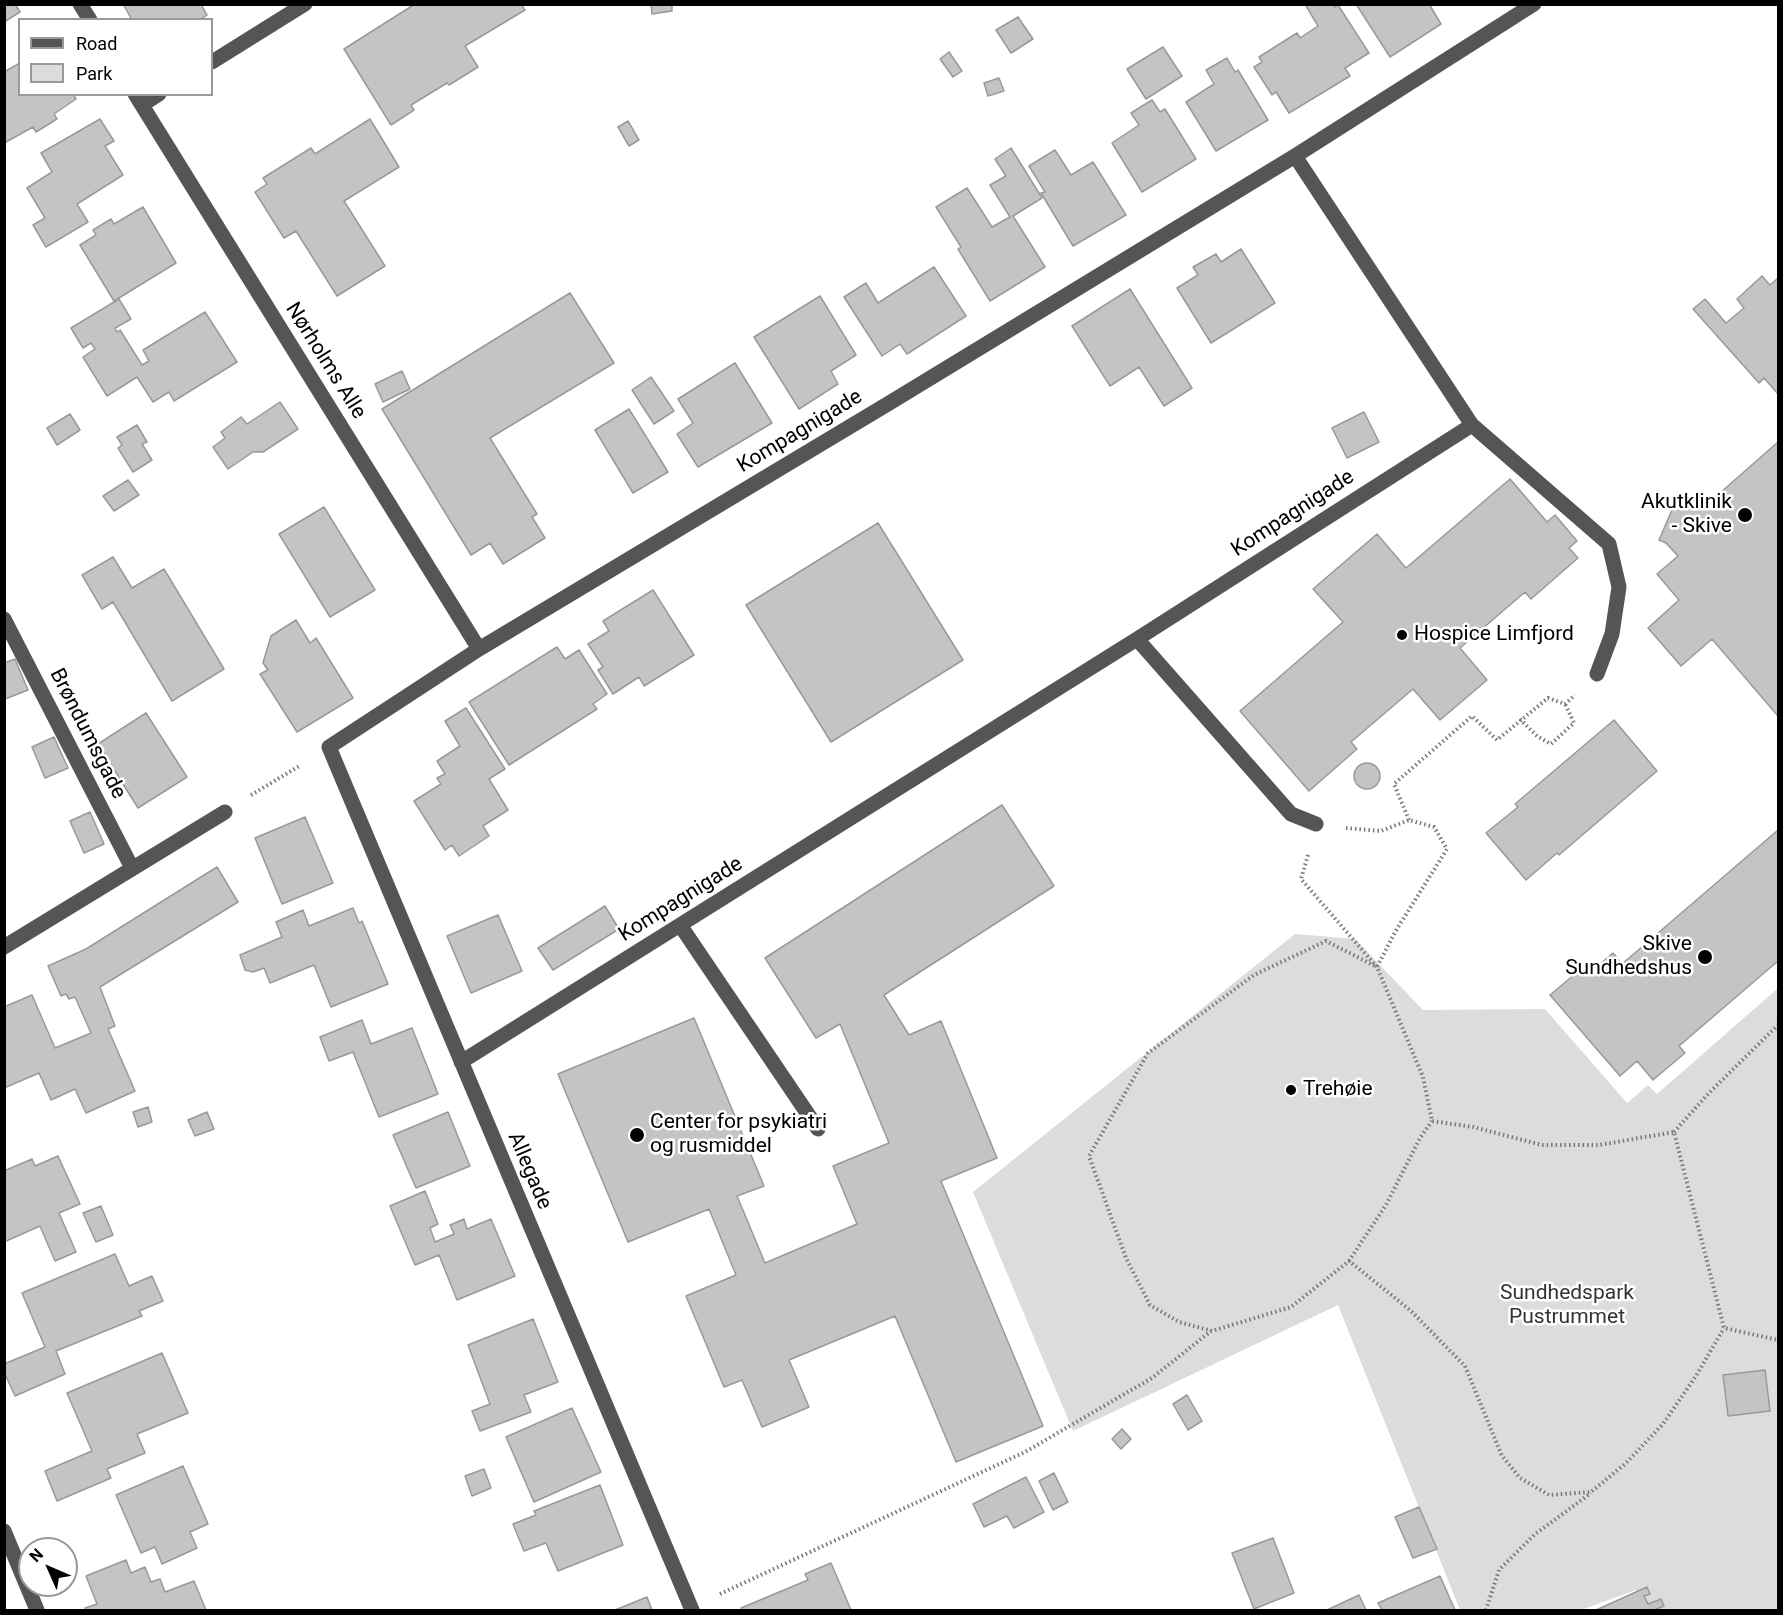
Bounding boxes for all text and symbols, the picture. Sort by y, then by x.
legend [18,18,213,96]
text: Road [76,33,117,54]
text: Park [76,63,112,84]
street label: Nørholms Alle [279,298,371,424]
street label: Kompagnigade [733,385,867,479]
street label: Kompagnigade [1227,465,1359,563]
place label: Akutklinik - Skive [1641,490,1732,540]
marker: Akutklinik - Skive [1736,506,1754,524]
place label: Hospice Limfjord [1414,622,1574,648]
marker: Hospice Limfjord [1395,628,1409,642]
street label: Brøndumsgade [43,665,131,803]
street label: Kompagnigade [614,852,748,948]
place label: Skive Sundhedshus [1565,932,1692,982]
marker: Skive Sundhedshus [1696,948,1714,966]
place label: Trehøie [1303,1077,1373,1103]
marker: Trehøie [1284,1083,1298,1097]
place label: Center for psykiatri og rusmiddel [650,1110,827,1160]
marker: Center for psykiatri og rusmiddel [628,1126,646,1144]
street label: Allegade [502,1129,556,1213]
park label: Sundhedspark Pustrummet [1500,1281,1634,1331]
north arrow [18,1537,78,1597]
text: N [26,1545,47,1566]

